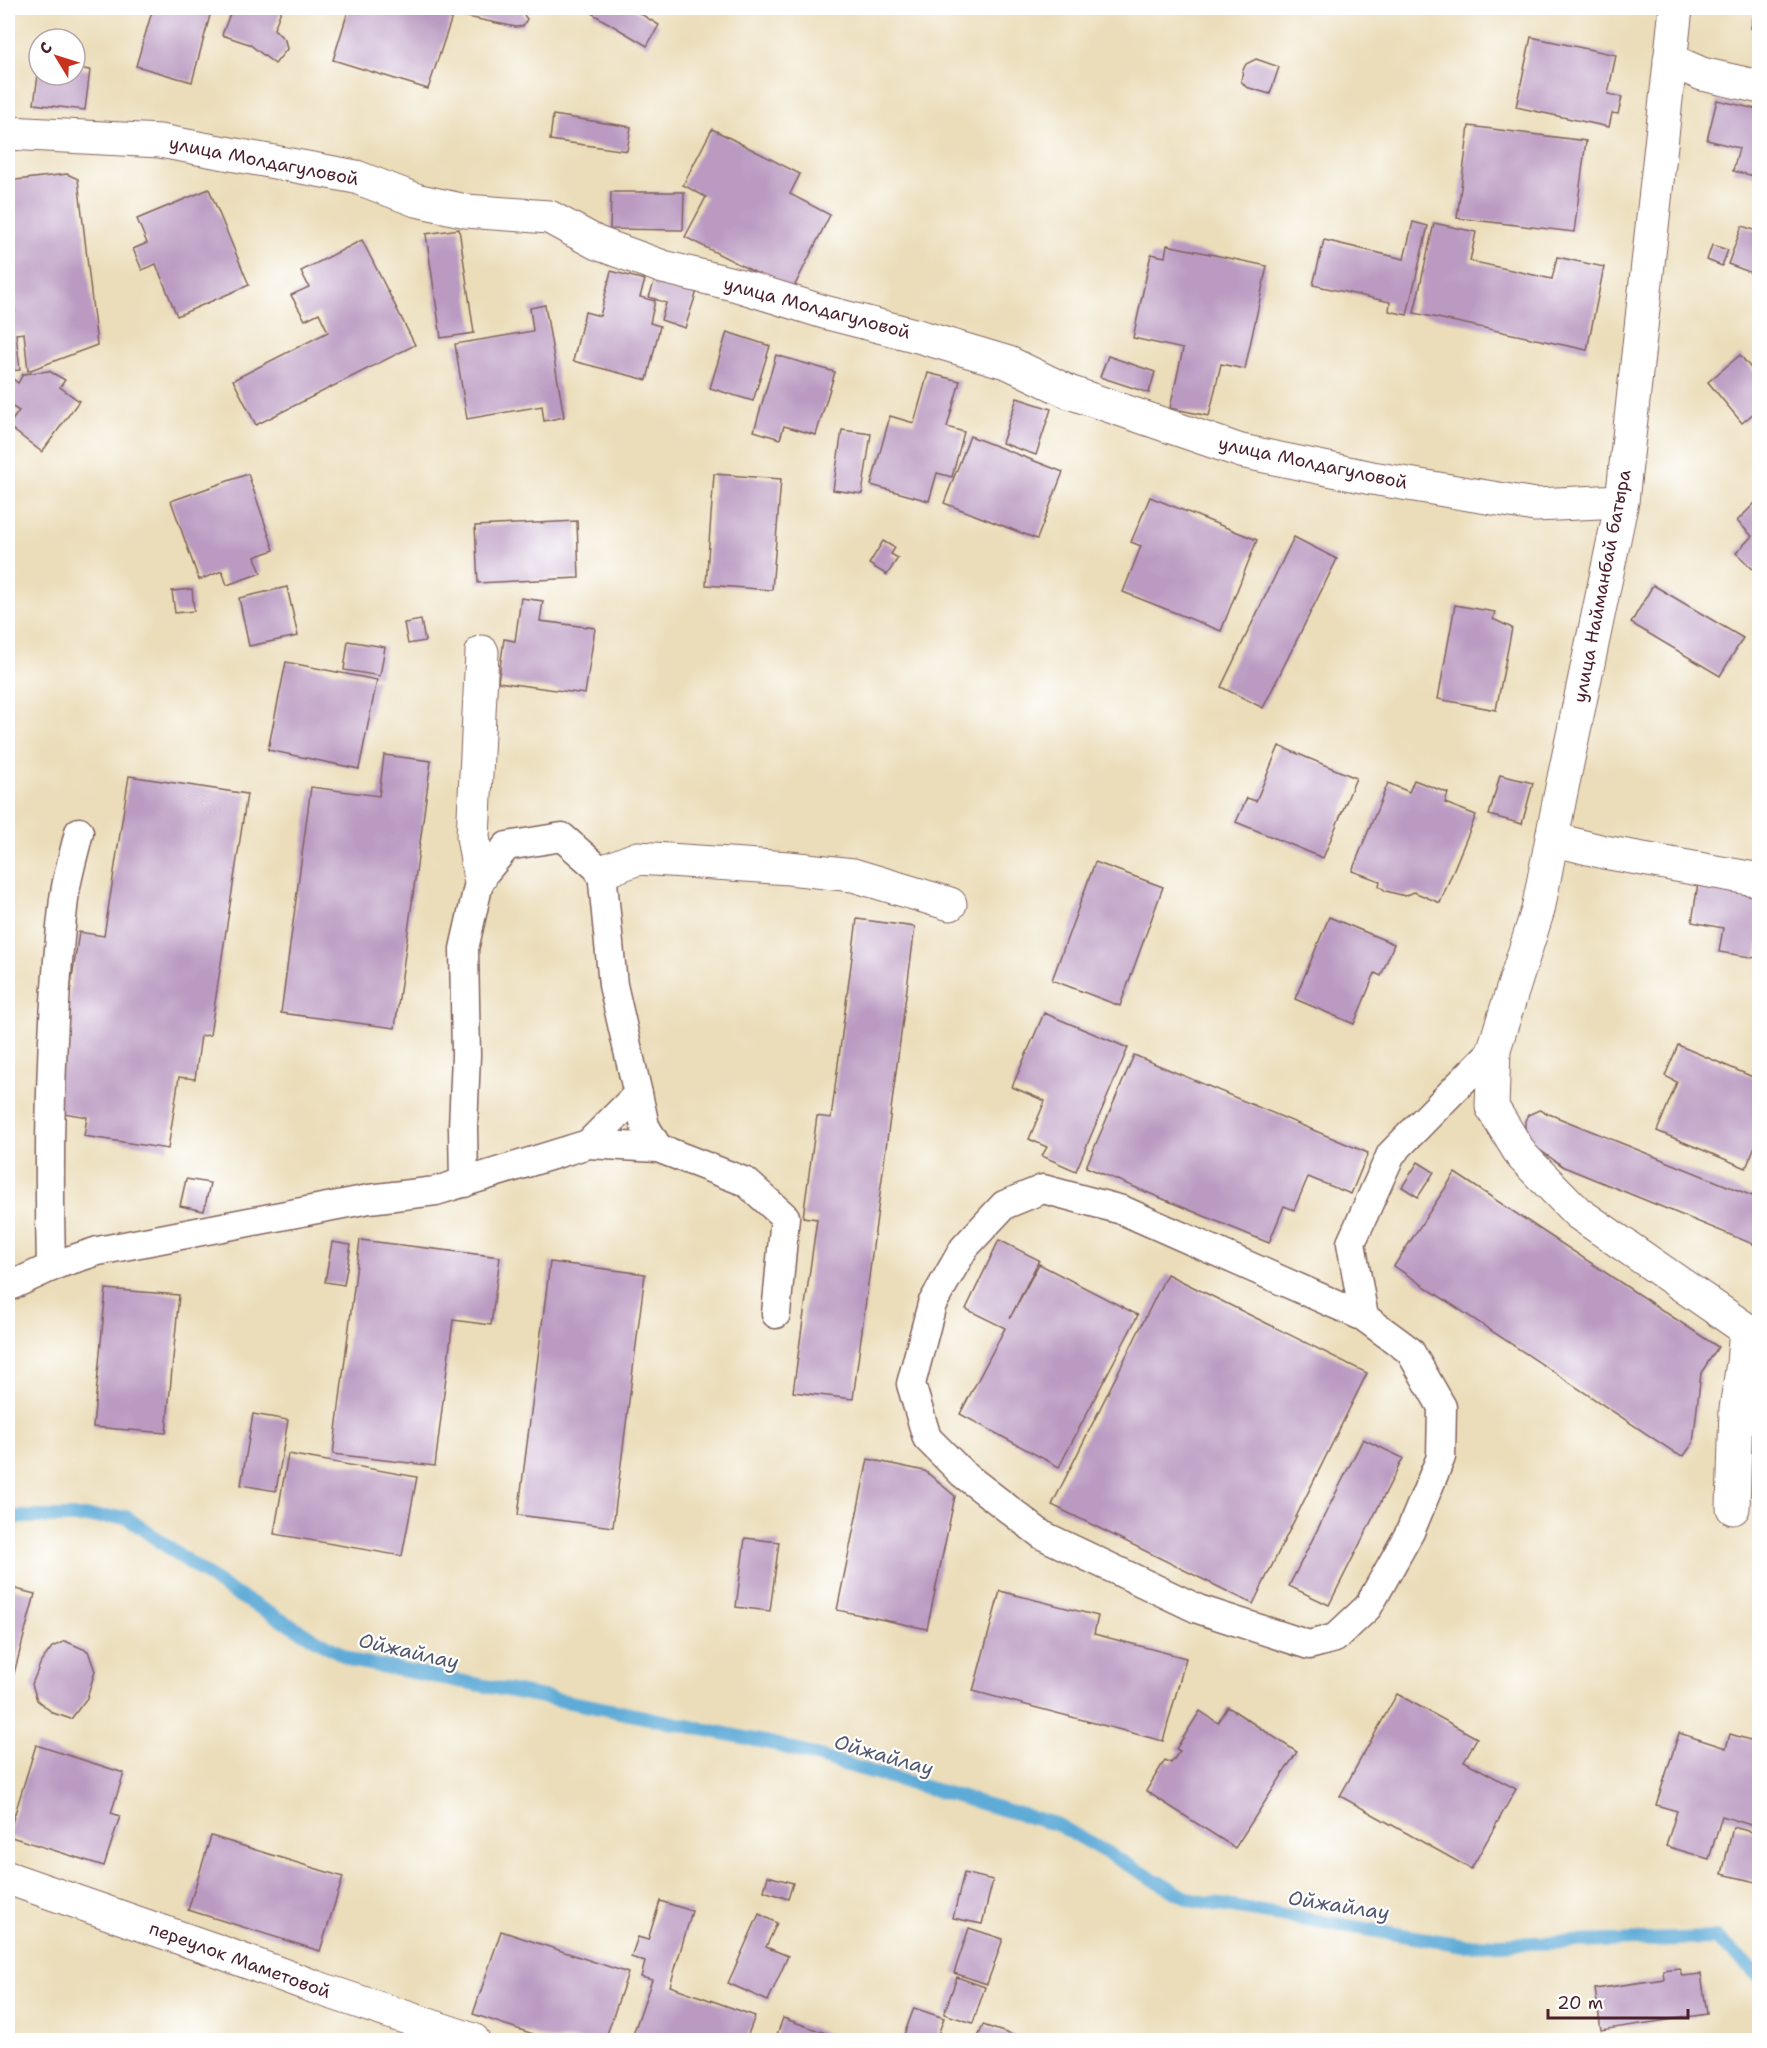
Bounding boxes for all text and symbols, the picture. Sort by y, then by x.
north arrow [27,27,87,87]
text: С [34,38,57,58]
street label: улица Молдагуловой [167,131,361,191]
street label: улица Молдагуловой [721,271,913,345]
street label: улица Молдагуловой [1216,431,1410,495]
street label: улица Найманбай батыра [1568,467,1636,705]
water label: Ойжайлау [356,1627,462,1675]
water label: Ойжайлау [831,1728,937,1782]
water label: Ойжайлау [1286,1884,1392,1926]
street label: переулок Маметовой [146,1916,334,2004]
scale bar [1548,1982,1688,2020]
text: 20 m [1557,1991,1603,2015]

